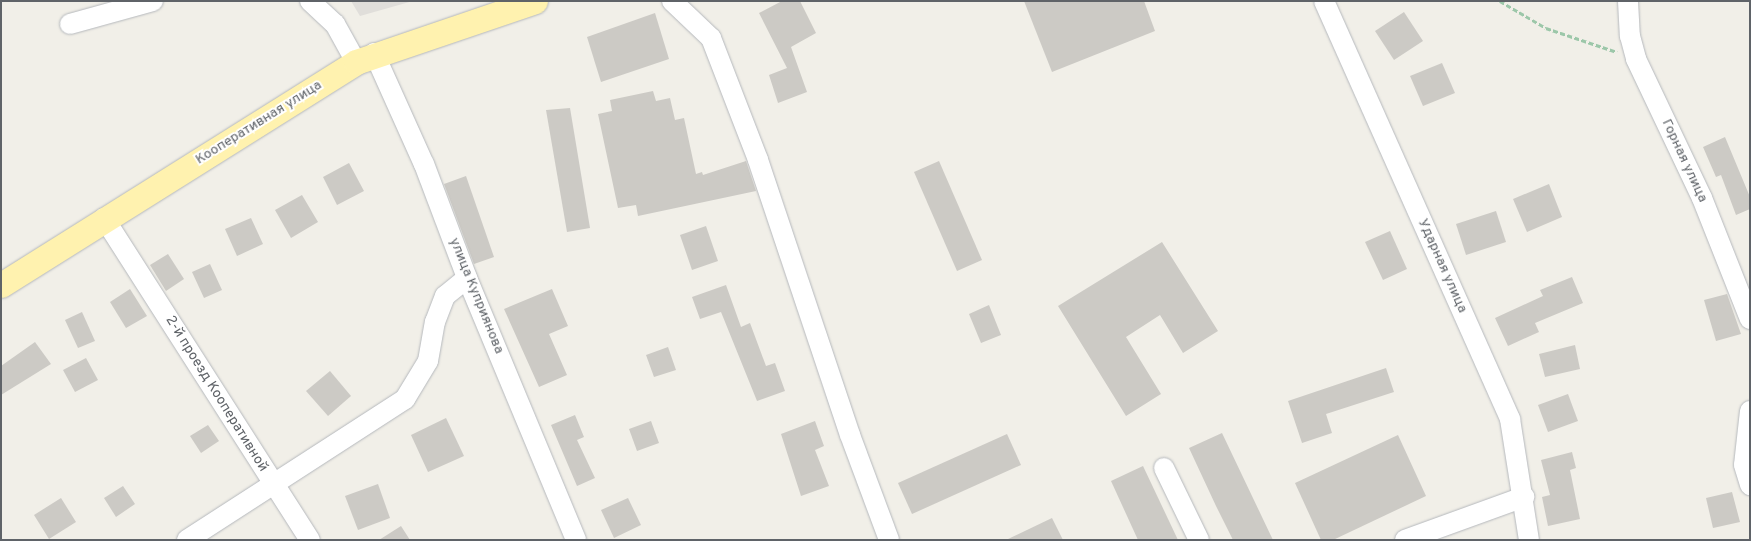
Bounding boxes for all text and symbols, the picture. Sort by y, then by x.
street label: Кооперативная улица [193,77,325,169]
street label: Горная улица [1657,117,1711,205]
street label: Ударная улица [1414,216,1470,316]
street label: улица Куприянова [445,236,507,356]
street label: 2-й проезд Кооперативной [161,313,271,475]

